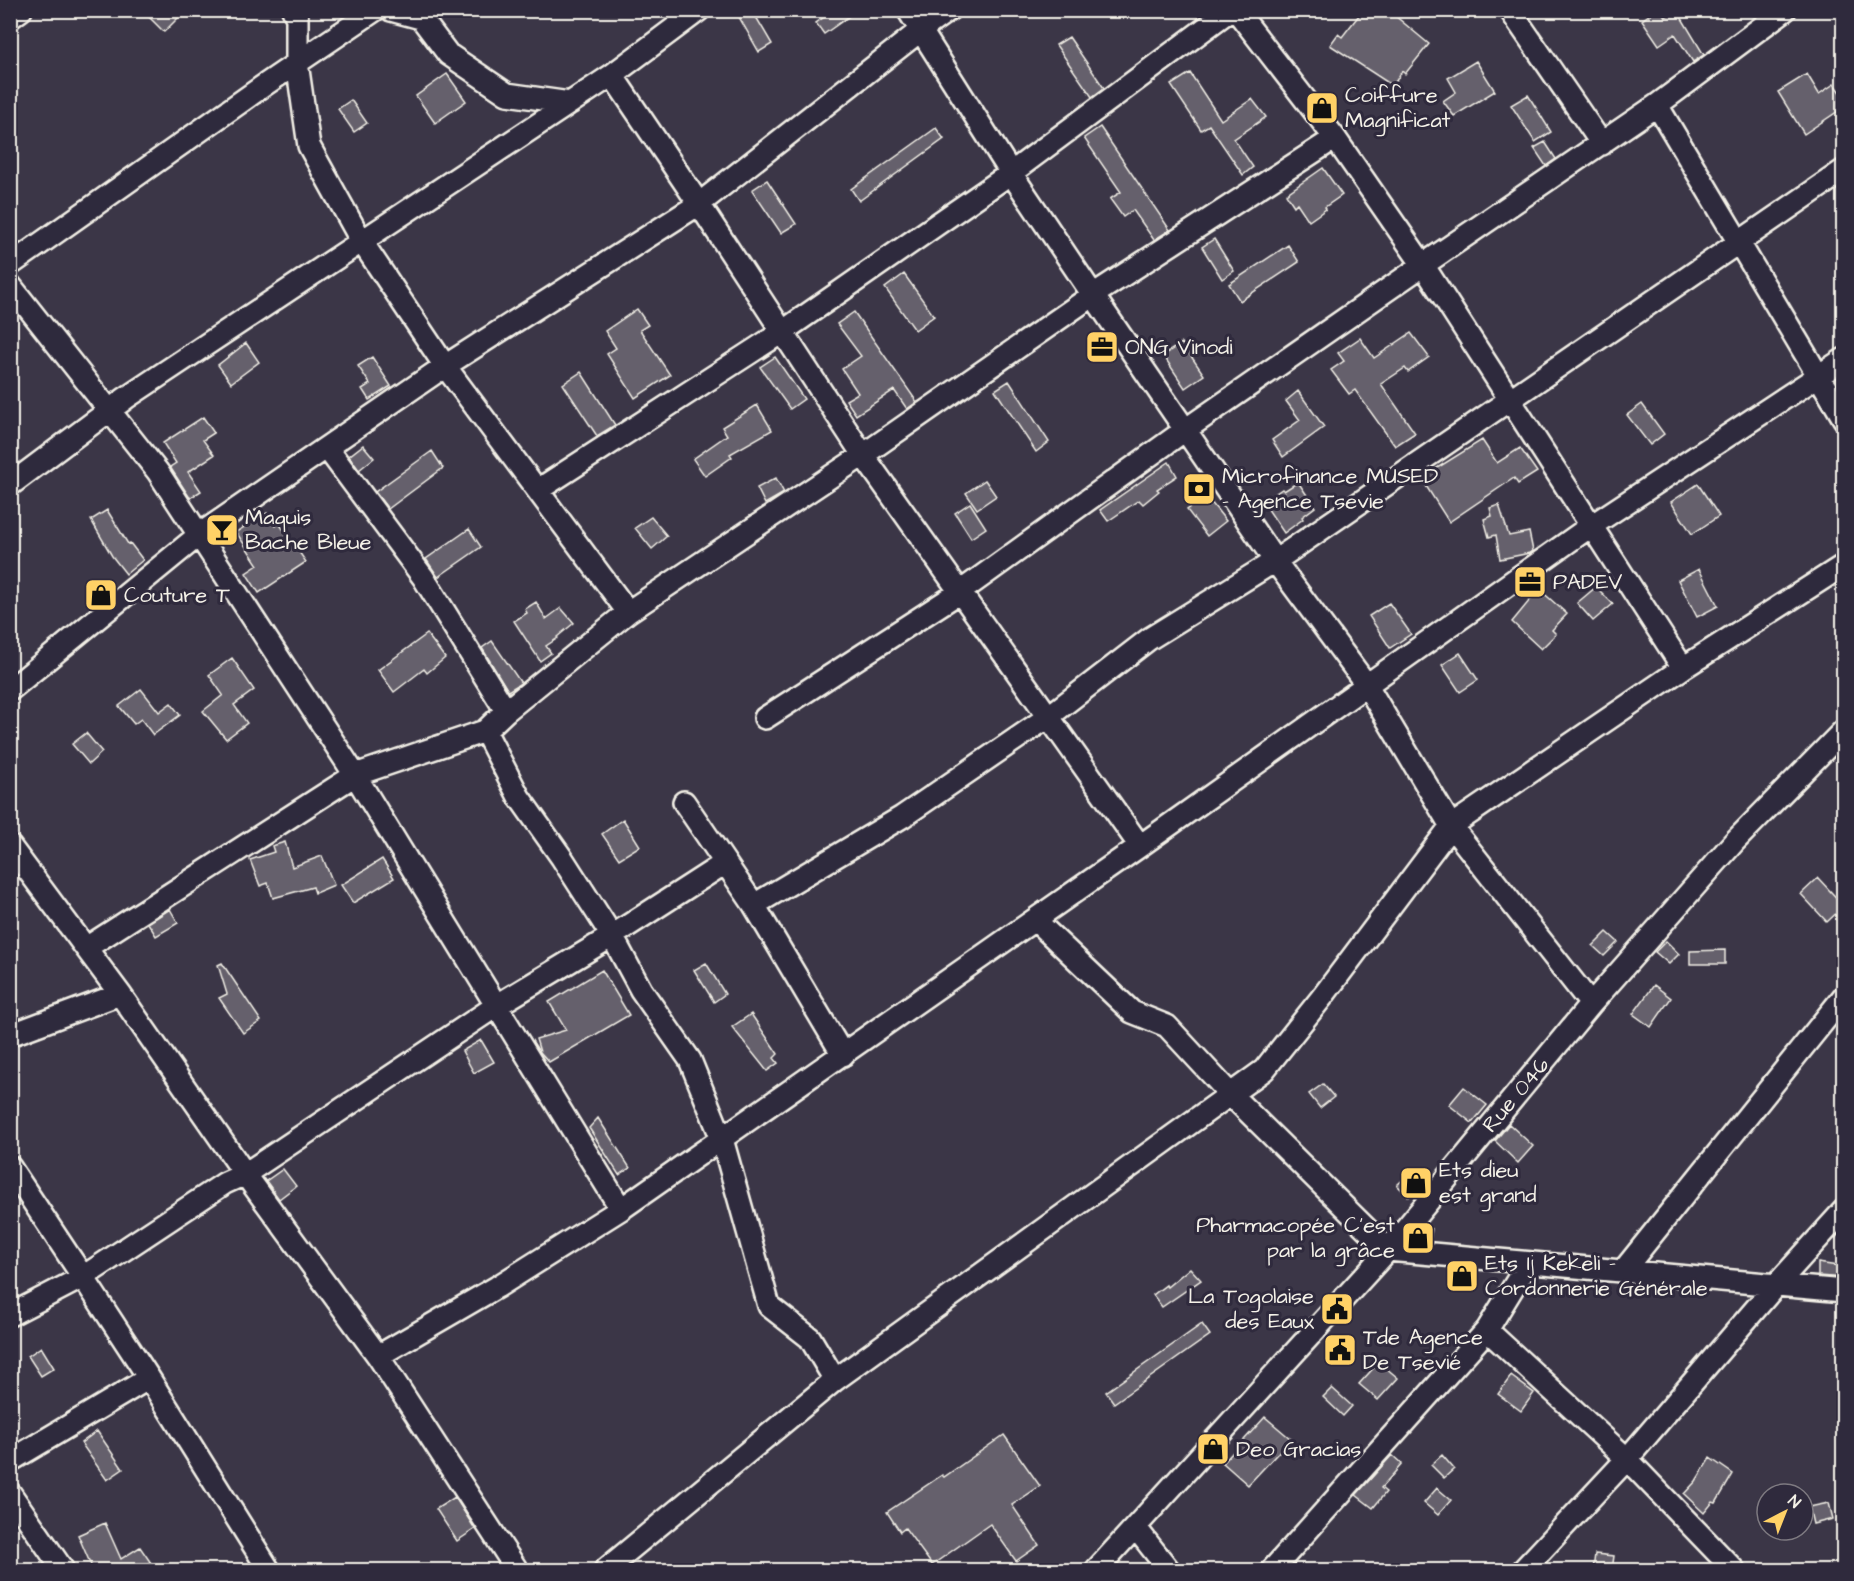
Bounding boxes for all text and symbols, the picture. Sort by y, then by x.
place label: Coiffure Magnificat [1345,80,1451,137]
shop icon: Coiffure Magnificat [1304,90,1340,126]
office icon: ONG Vinodi [1084,329,1120,365]
place label: ONG Vinodi [1125,332,1233,363]
place label: Microfinance MUSED - Agence Tsevie [1222,461,1438,518]
bank icon: Microfinance MUSED - Agence Tsevie [1181,471,1217,507]
place label: Maquis Bache Bleue [245,502,372,558]
bar icon: Maquis Bache Bleue [204,512,240,548]
office icon: PADEV [1512,564,1548,600]
place label: PADEV [1553,567,1622,598]
shop icon: Couture T [83,577,119,613]
place label: Couture T [124,580,230,611]
street label: Rue 046 [1475,1050,1557,1140]
place label: Ets dieu est grand [1439,1155,1537,1212]
shop icon: Ets dieu est grand [1398,1165,1434,1201]
place label: Pharmacopée C'est par la grâce [1196,1210,1395,1267]
shop icon: Pharmacopée C'est par la grâce [1400,1220,1436,1256]
place label: Ets Ij Kekeli - Cordonnerie Générale [1485,1248,1708,1304]
shop icon: Ets Ij Kekeli - Cordonnerie Générale [1444,1258,1480,1294]
place label: La Togolaise des Eaux [1188,1281,1315,1337]
public building icon: La Togolaise des Eaux [1319,1291,1355,1327]
place label: Tde Agence De Tsevié [1363,1322,1483,1378]
public building icon: Tde Agence De Tsevié [1322,1332,1358,1368]
shop icon: Deo Gracias [1195,1431,1231,1467]
place label: Deo Gracias [1236,1434,1361,1465]
north arrow [1755,1482,1815,1542]
text: N [1783,1490,1805,1513]

